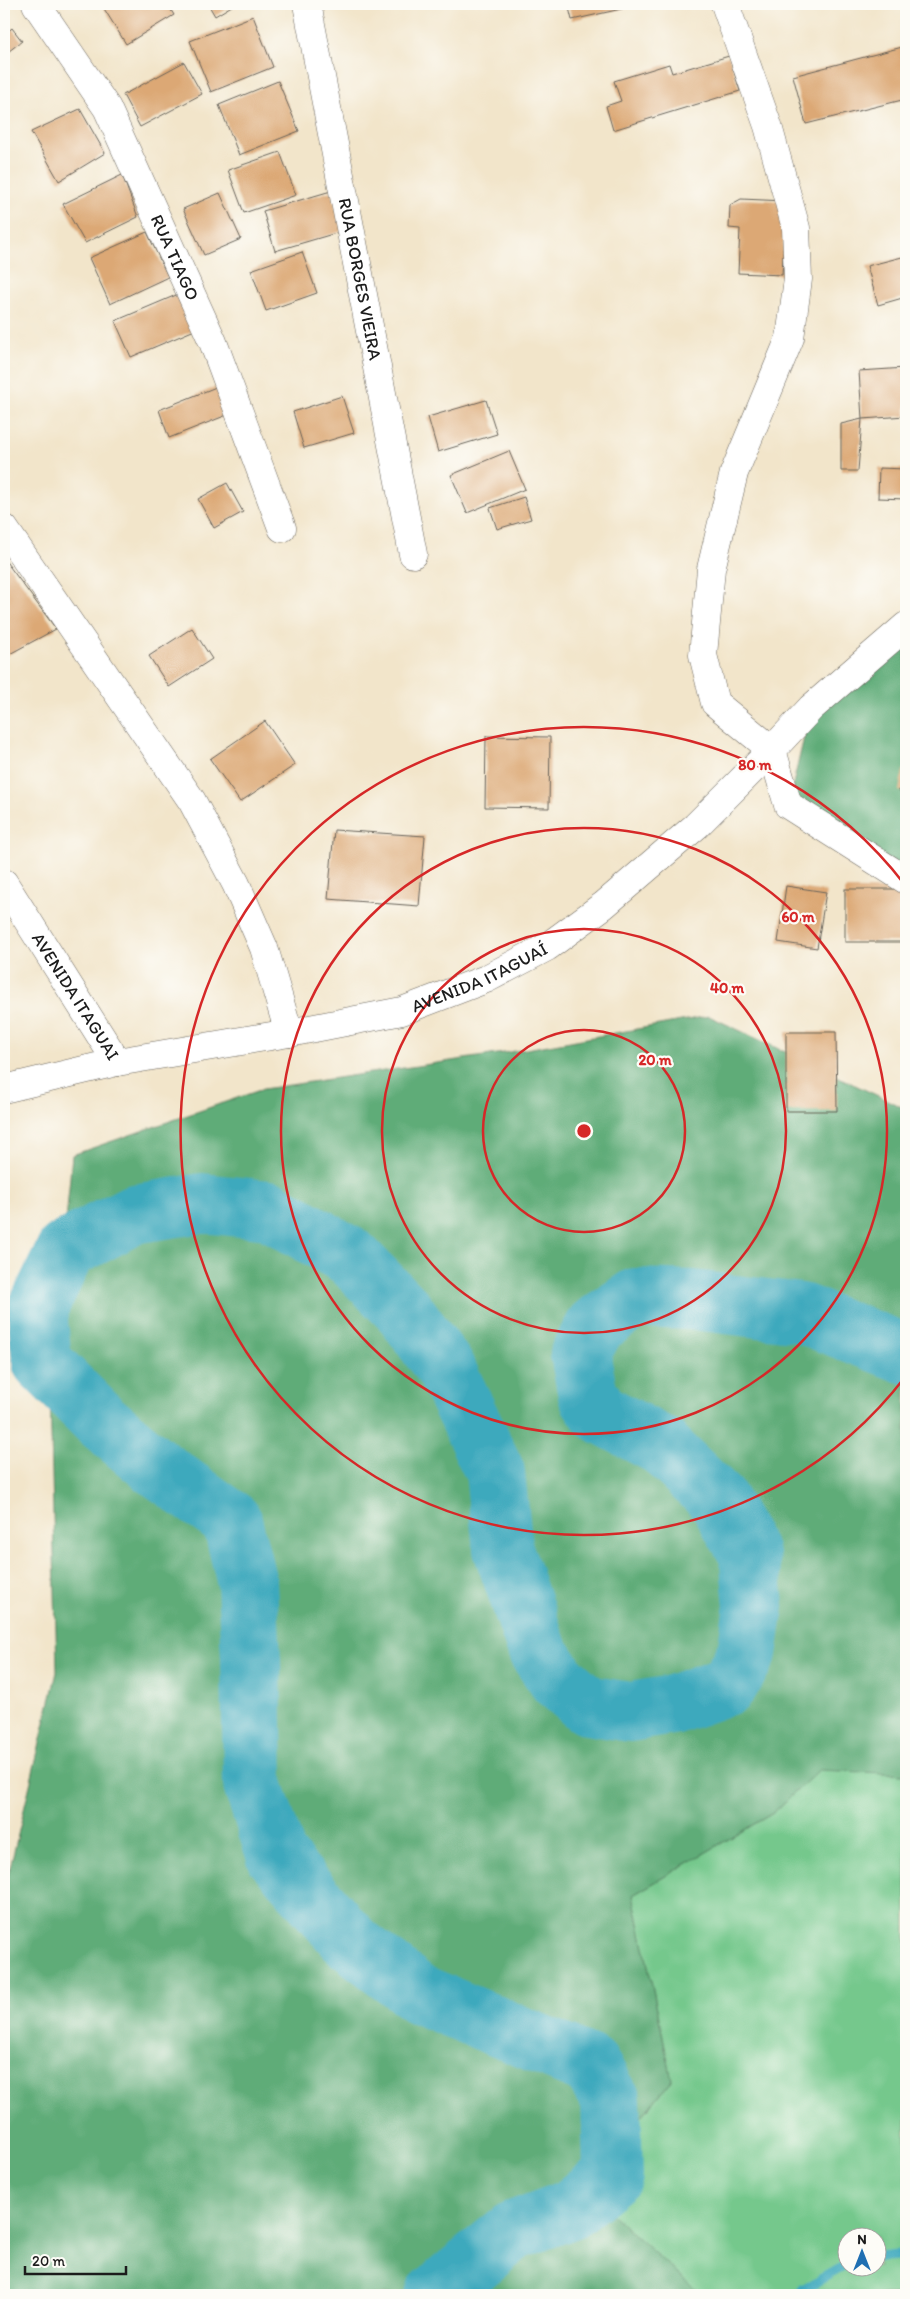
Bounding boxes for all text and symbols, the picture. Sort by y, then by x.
street label: RUA BORGES VIEIRA [334,196,386,362]
street label: RUA TIAGO [146,211,204,304]
text: 80 m [738,756,772,774]
text: 60 m [781,908,815,926]
street label: AVENIDA ITAGUAI [27,928,124,1064]
street label: AVENIDA ITAGUAÍ [408,938,551,1017]
text: 40 m [710,979,745,997]
text: 20 m [638,1051,672,1069]
centre of rings [575,1122,593,1140]
north arrow [838,2226,888,2276]
text: N [857,2231,867,2248]
scale bar [25,2244,126,2276]
text: 20 m [32,2252,66,2270]

